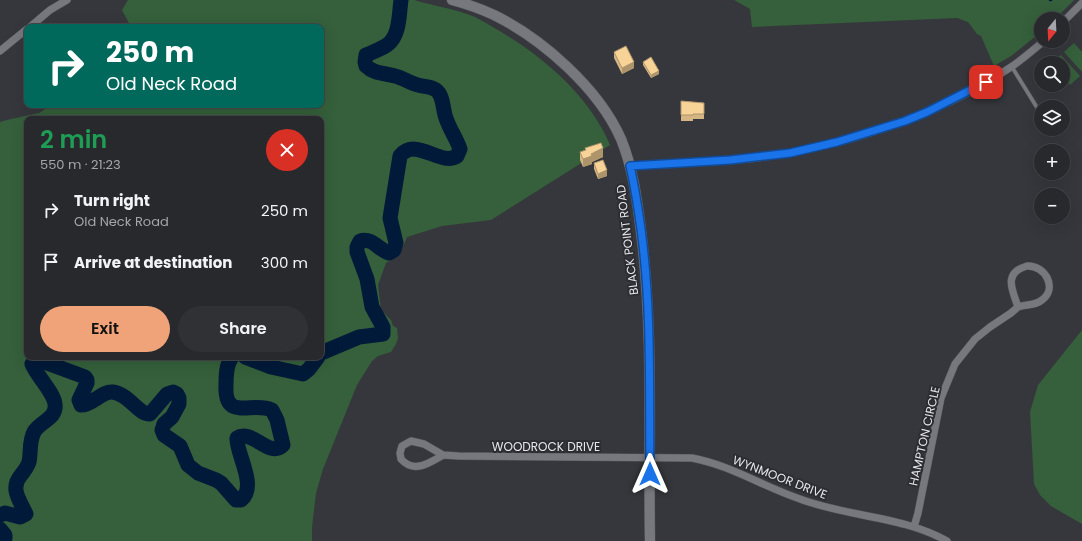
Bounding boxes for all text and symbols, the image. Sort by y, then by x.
north arrow [1034,12,1070,48]
map controls [1034,12,1070,224]
text: 250 m [106,33,194,72]
icon: right [40,40,92,92]
button: search [1034,56,1070,92]
pin [969,65,1003,99]
text: Old Neck Road [106,71,237,96]
icon: arrive [975,71,997,93]
button: layers [1034,100,1070,136]
text: 2 min [40,123,107,156]
button: close [266,129,308,171]
button: + [1034,144,1070,180]
text: 550 m · 21:23 [40,155,121,174]
street label: BLACK POINT ROAD [612,184,642,296]
button: − [1034,188,1070,224]
text: Turn right [74,190,150,211]
icon: right [40,199,62,221]
text: 250 m [261,200,308,221]
text: Old Neck Road [74,212,169,231]
icon: arrive [40,251,62,273]
text: Arrive at destination [74,252,232,273]
text: 300 m [261,252,308,273]
button: Exit [40,306,170,352]
button: Share [178,306,308,352]
street label: HAMPTON CIRCLE [904,385,944,487]
street label: WOODROCK DRIVE [492,438,600,455]
street label: WYNMOOR DRIVE [730,451,830,503]
position arrow [629,453,671,495]

